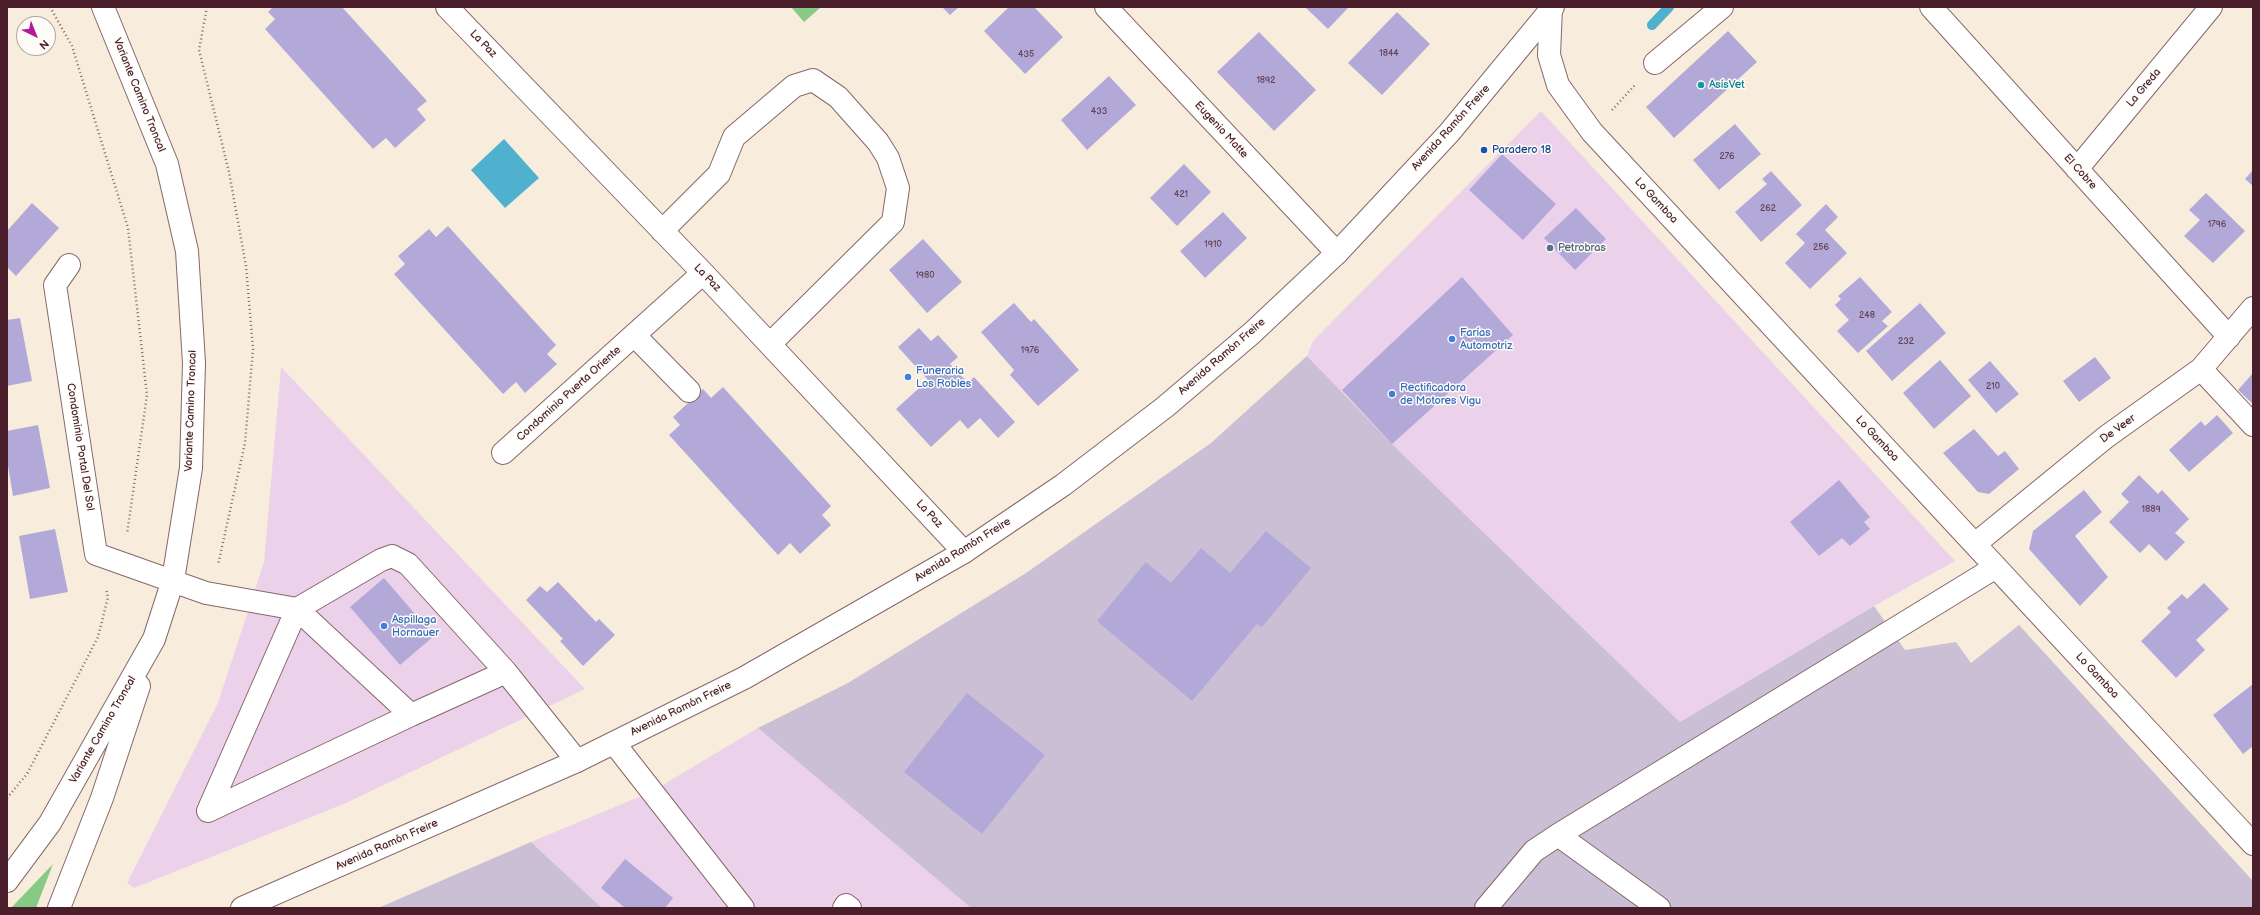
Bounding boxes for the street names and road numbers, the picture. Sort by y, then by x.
street label: La Paz [467,27,499,61]
street label: Variante Camino Troncal [110,36,168,154]
street label: La Greda [2124,66,2164,110]
street label: Avenida Ramón Freire [1409,82,1493,174]
street label: Eugenio Matte [1191,99,1251,161]
street label: El Cobre [2061,152,2099,192]
street label: Lo Gamboa [1632,175,1680,227]
street label: La Paz [691,261,723,295]
street label: Avenida Ramón Freire [1176,316,1268,398]
street label: Condominio Puerta Oriente [514,344,624,444]
street label: Variante Camino Troncal [182,350,200,472]
street label: Condominio Portal Del Sol [63,382,97,512]
street label: De Veer [2098,412,2138,446]
street label: Lo Gamboa [1853,413,1901,465]
street label: La Paz [913,497,945,531]
street label: Avenida Ramón Freire [913,515,1013,585]
street label: Lo Gamboa [2073,650,2121,702]
street label: Variante Camino Troncal [67,674,139,786]
street label: Avenida Ramón Freire [628,679,734,739]
street label: Avenida Ramón Freire [334,816,440,874]

